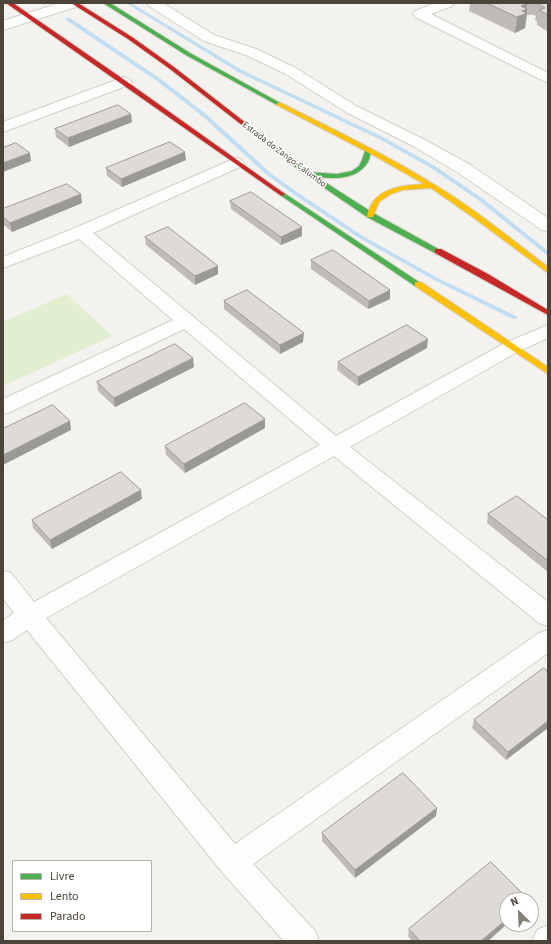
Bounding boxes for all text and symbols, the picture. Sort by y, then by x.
street label: Estrada do Zango-Calumbo [240,120,328,190]
legend [12,860,152,932]
text: Livre [50,868,74,885]
text: Lento [50,888,79,905]
north arrow [499,892,539,932]
text: N [508,893,521,910]
text: Parado [50,908,85,925]

